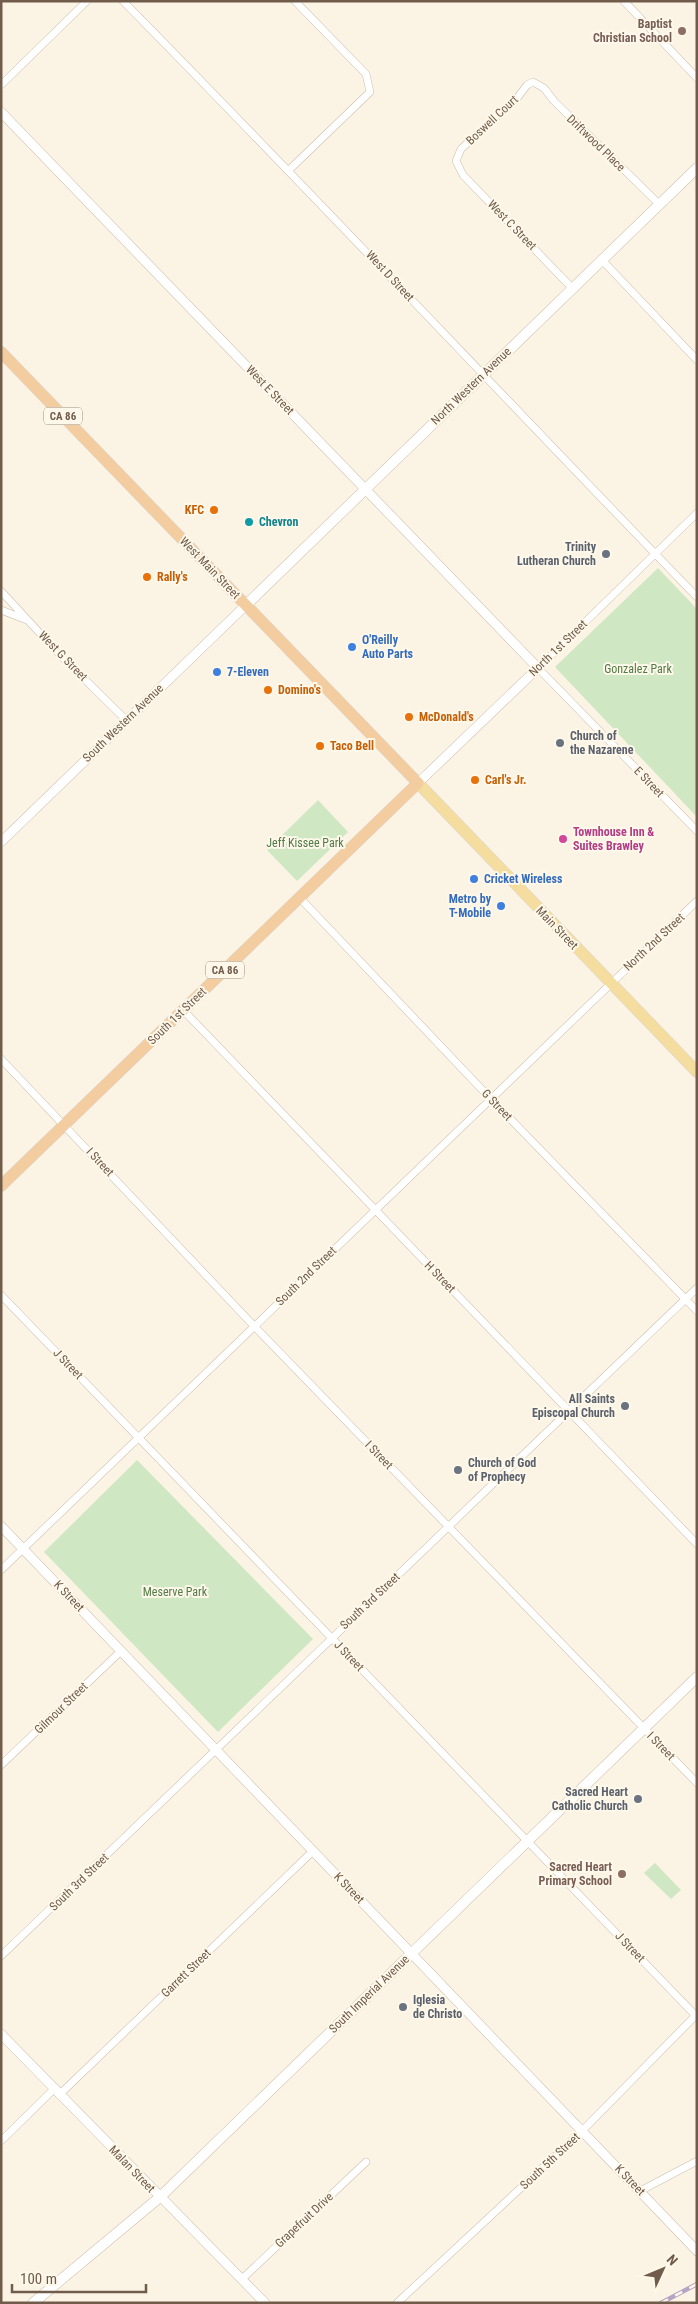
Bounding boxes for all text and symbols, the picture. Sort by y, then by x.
place label: Baptist Christian School [593,17,672,45]
marker: Baptist Christian School [676,25,688,37]
street label: Boswell Court [463,92,521,148]
street label: Driftwood Place [564,112,628,175]
street label: West C Street [485,197,540,253]
street label: West D Street [363,248,417,305]
street label: North Western Avenue [428,344,514,428]
street label: West E Street [243,362,297,418]
road number: CA 86 [44,408,82,424]
place label: KFC [185,503,204,517]
marker: KFC [208,504,220,516]
place label: Chevron [259,515,299,529]
marker: Chevron [243,516,255,528]
street label: West Main Street [177,534,243,602]
place label: Trinity Lutheran Church [517,540,597,568]
marker: Trinity Lutheran Church [600,548,612,560]
place label: Rally's [157,570,188,584]
marker: Rally's [141,571,153,583]
street label: North 1st Street [526,616,590,679]
street label: West G Street [36,628,91,684]
place label: O'Reilly Auto Parts [362,633,414,661]
marker: O'Reilly Auto Parts [346,641,358,653]
park label: Gonzalez Park [604,662,672,676]
place label: 7-Eleven [227,665,269,679]
marker: 7-Eleven [211,666,223,678]
street label: South Western Avenue [80,681,166,765]
place label: Domino's [278,683,321,697]
marker: Domino's [262,684,274,696]
place label: McDonald's [419,710,474,724]
marker: McDonald's [403,711,415,723]
place label: Church of the Nazarene [570,729,634,757]
marker: Church of the Nazarene [554,737,566,749]
place label: Taco Bell [330,739,374,753]
marker: Taco Bell [314,740,326,752]
street label: E Street [631,764,667,800]
place label: Carl's Jr. [485,773,526,787]
marker: Carl's Jr. [469,774,481,786]
place label: Townhouse Inn & Suites Brawley [573,825,654,853]
marker: Townhouse Inn & Suites Brawley [557,833,569,845]
park label: Jeff Kissee Park [266,836,344,850]
place label: Cricket Wireless [484,872,563,886]
marker: Cricket Wireless [468,873,480,885]
place label: Metro by T-Mobile [449,892,492,920]
marker: Metro by T-Mobile [495,900,507,912]
street label: Main Street [533,904,581,953]
street label: North 2nd Street [621,910,688,974]
road number: CA 86 [206,962,244,978]
street label: South 1st Street [145,984,210,1047]
street label: G Street [479,1086,516,1124]
street label: I Street [83,1145,117,1179]
street label: South 2nd Street [273,1243,339,1308]
street label: H Street [422,1258,459,1296]
street label: J Street [50,1346,86,1382]
place label: All Saints Episcopal Church [532,1392,616,1420]
marker: All Saints Episcopal Church [619,1400,631,1412]
street label: I Street [362,1438,396,1472]
place label: Church of God of Prophecy [468,1456,536,1484]
marker: Church of God of Prophecy [452,1464,464,1476]
street label: South 3rd Street [337,1570,403,1632]
street label: K Street [51,1578,87,1615]
park label: Meserve Park [143,1585,208,1599]
street label: J Street [331,1638,367,1674]
street label: Gilmour Street [32,1679,91,1737]
street label: I Street [644,1729,678,1763]
place label: Sacred Heart Catholic Church [552,1785,628,1813]
marker: Sacred Heart Catholic Church [632,1793,644,1805]
street label: South 3rd Street [47,1850,112,1914]
place label: Sacred Heart Primary School [539,1860,612,1888]
marker: Sacred Heart Primary School [616,1868,628,1880]
street label: K Street [331,1870,367,1907]
street label: J Street [612,1929,648,1965]
street label: Garrett Street [158,1946,214,2000]
street label: South Imperial Avenue [326,1952,412,2036]
place label: Iglesia de Christo [413,1993,462,2021]
marker: Iglesia de Christo [397,2001,409,2013]
street label: South 5th Street [517,2130,583,2192]
street label: Malan Street [106,2143,158,2196]
street label: K Street [612,2162,648,2199]
street label: Grapefruit Drive [272,2189,336,2250]
north arrow [638,2244,688,2294]
text: N [664,2251,681,2269]
scale bar [12,2262,146,2294]
text: 100 m [20,2270,57,2288]

